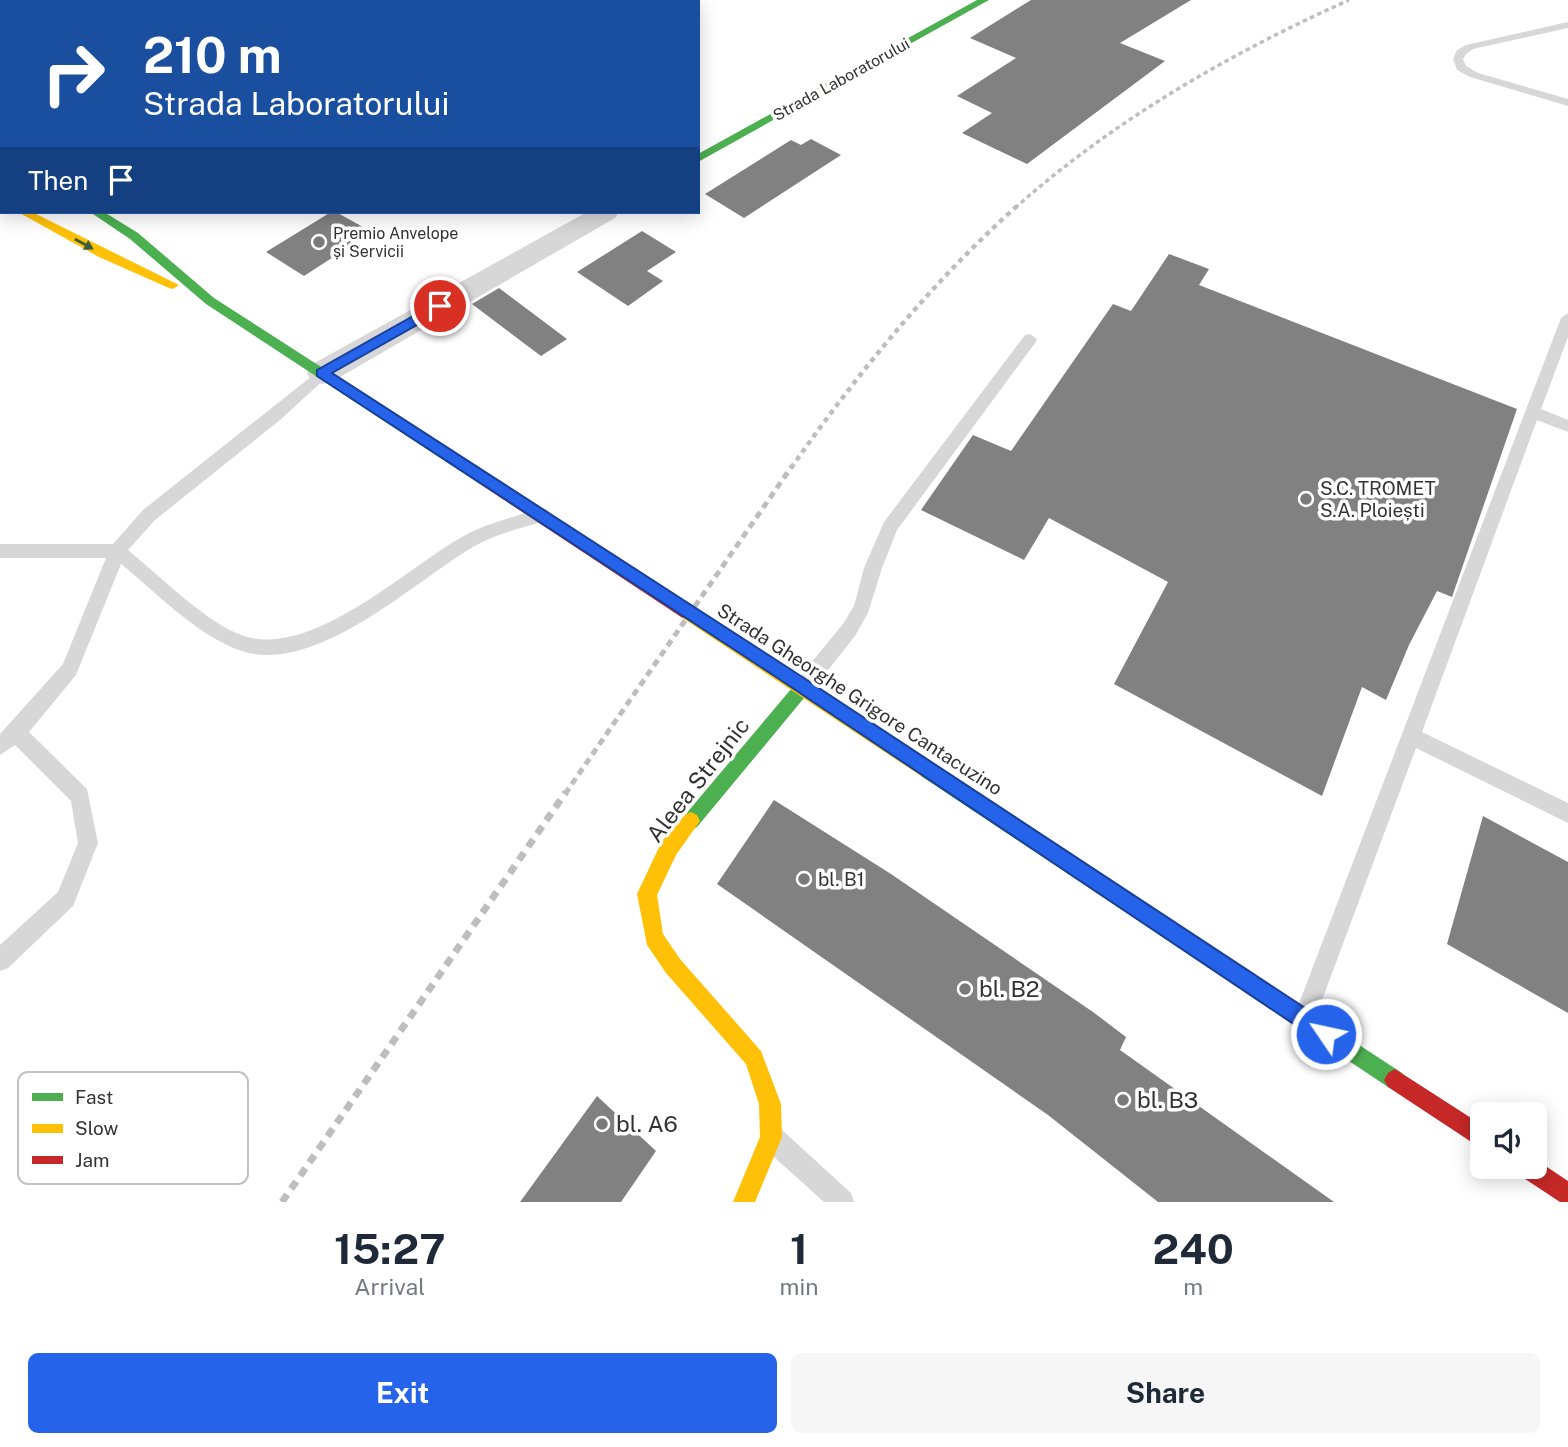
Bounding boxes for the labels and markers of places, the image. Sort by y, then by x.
place label: Premio Anvelope și Servicii [333,224,458,261]
marker: Premio Anvelope și Servicii [311,234,327,250]
pin [410,276,470,336]
place label: S.C. TROMET S.A. Ploiești [1320,477,1436,521]
marker: S.C. TROMET S.A. Ploiești [1298,491,1314,507]
place label: bl. B1 [818,868,864,890]
marker: bl. B1 [796,871,812,887]
place label: bl. B2 [979,975,1040,1002]
marker: bl. B2 [957,981,973,997]
place label: bl. B3 [1137,1086,1198,1113]
marker: bl. B3 [1115,1092,1131,1108]
place label: bl. A6 [616,1110,678,1137]
marker: bl. A6 [594,1116,610,1132]

